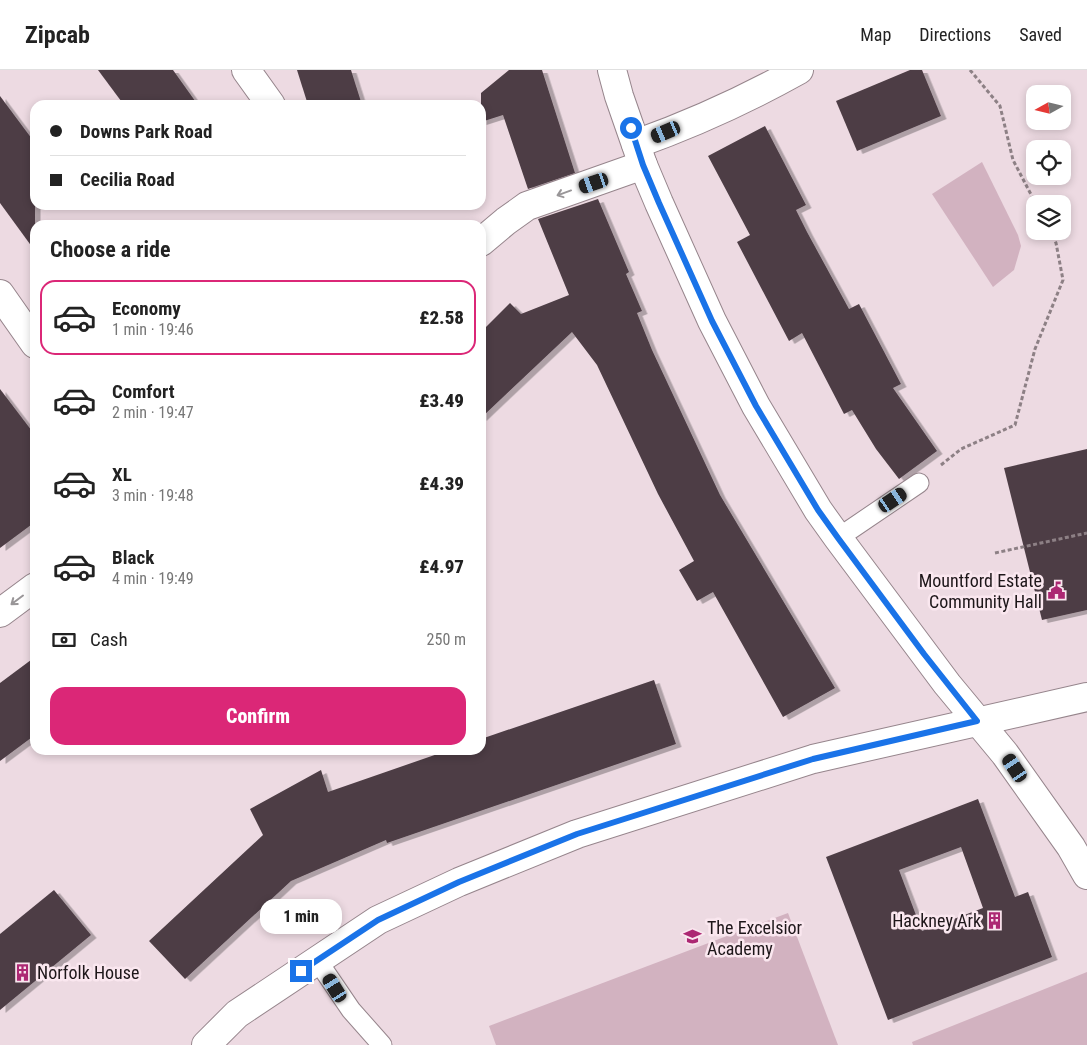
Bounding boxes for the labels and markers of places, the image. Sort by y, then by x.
place label: Mountford Estate Community Hall [919,570,1042,612]
public building icon: Mountford Estate Community Hall [1046,580,1066,600]
place label: Hackney Ark [892,910,981,931]
building icon: Hackney Ark [985,910,1005,930]
place label: The Excelsior Academy [707,917,803,959]
school or university icon: The Excelsior Academy [683,927,703,947]
building icon: Norfolk House [13,962,33,982]
place label: Norfolk House [37,962,139,983]

